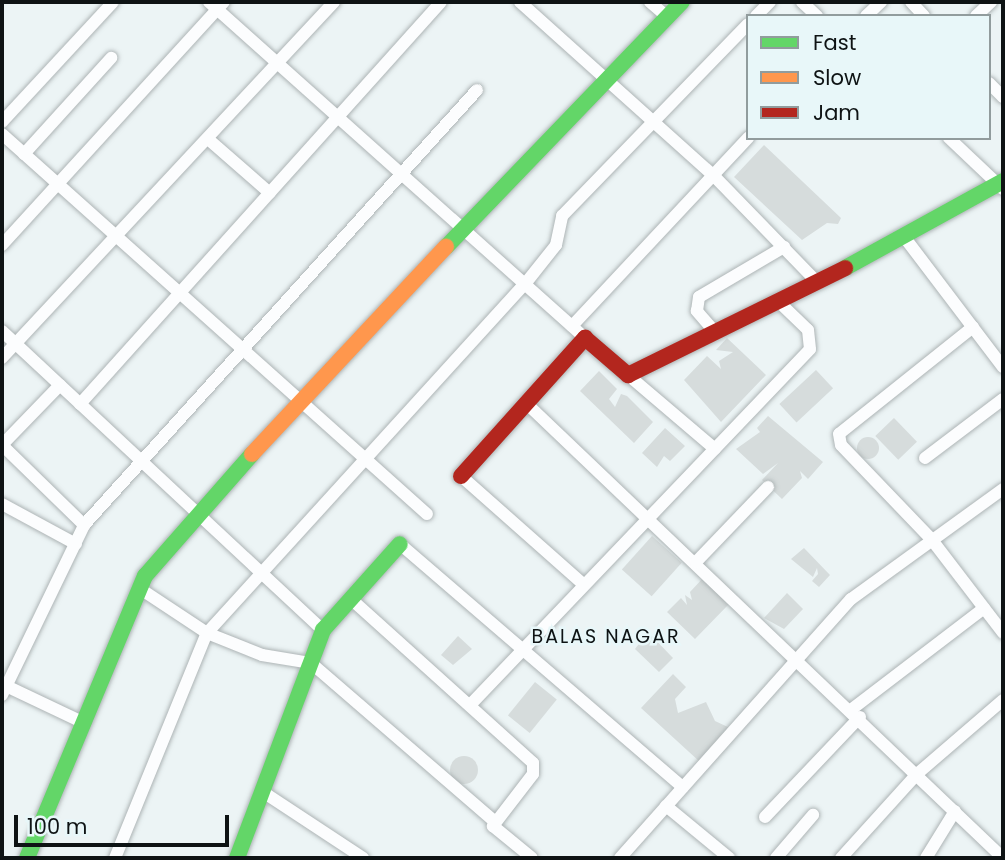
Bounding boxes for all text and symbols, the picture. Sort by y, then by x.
legend [746,14,991,140]
text: Fast [813,28,856,57]
text: Slow [813,63,861,92]
text: Jam [813,98,860,127]
district label: BALAS NAGAR [533,626,679,648]
scale bar [18,800,233,844]
text: 100 m [27,812,87,841]

